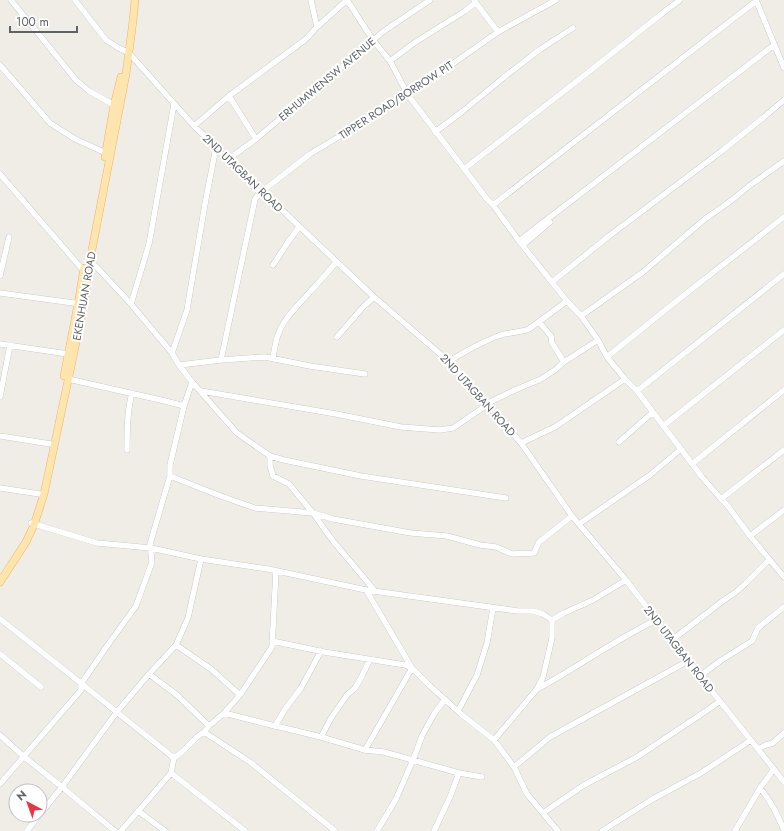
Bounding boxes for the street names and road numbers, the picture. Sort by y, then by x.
street label: ERHUMWENSW AVENUE [275,34,379,124]
street label: TIPPER ROAD/BORROW PIT [336,57,456,143]
street label: 2ND UTAGBAN ROAD [199,130,287,216]
street label: EKENHUAN ROAD [68,250,100,342]
street label: 2ND UTAGBAN ROAD [437,350,520,440]
street label: 2ND UTAGBAN ROAD [640,602,718,696]

